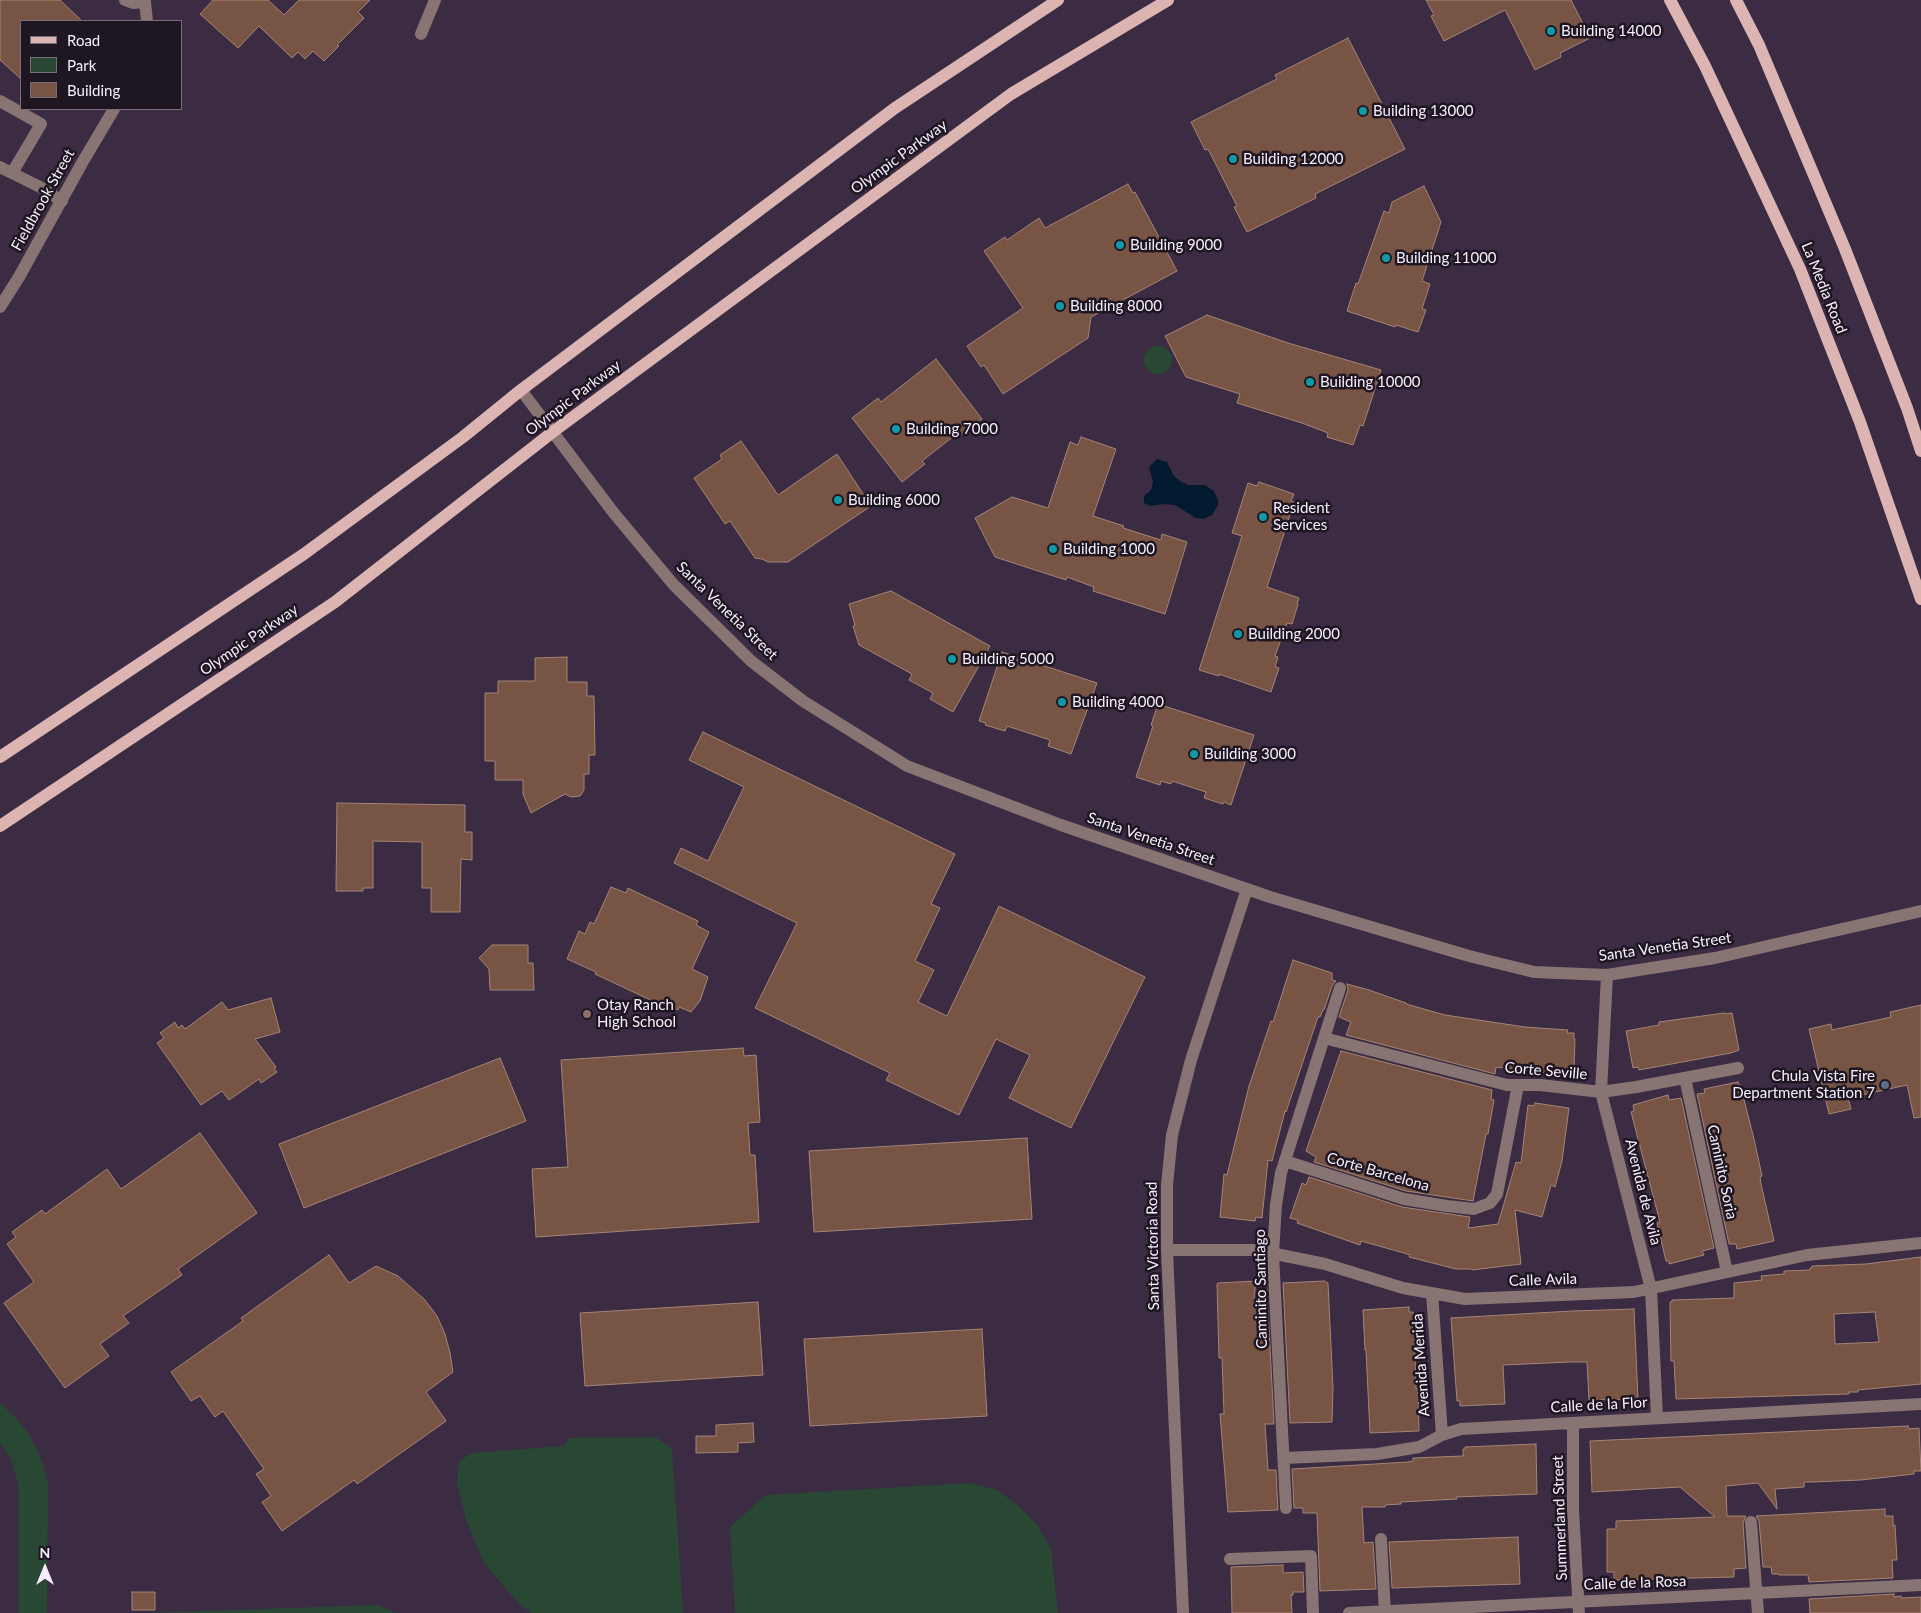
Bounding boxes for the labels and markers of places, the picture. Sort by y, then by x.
place label: Building 14000 [1561,22,1662,40]
marker: Building 14000 [1545,25,1557,37]
place label: Building 13000 [1373,102,1474,120]
marker: Building 13000 [1357,105,1369,117]
place label: Building 12000 [1243,150,1344,168]
marker: Building 12000 [1227,153,1239,165]
place label: Building 9000 [1130,236,1222,254]
marker: Building 9000 [1114,239,1126,251]
place label: Building 11000 [1396,249,1497,267]
marker: Building 11000 [1380,252,1392,264]
place label: Building 8000 [1070,297,1162,315]
marker: Building 8000 [1054,300,1066,312]
place label: Building 10000 [1320,373,1421,391]
marker: Building 10000 [1304,376,1316,388]
place label: Building 7000 [906,420,998,438]
marker: Building 7000 [890,423,902,435]
place label: Building 6000 [848,491,940,509]
marker: Building 6000 [832,494,844,506]
place label: Resident Services [1273,499,1330,534]
marker: Resident Services [1257,511,1269,523]
place label: Building 1000 [1063,540,1155,558]
marker: Building 1000 [1047,543,1059,555]
place label: Building 2000 [1248,625,1340,643]
marker: Building 2000 [1232,628,1244,640]
place label: Building 5000 [962,650,1054,668]
marker: Building 5000 [946,653,958,665]
place label: Building 4000 [1072,693,1164,711]
marker: Building 4000 [1056,696,1068,708]
place label: Building 3000 [1204,745,1296,763]
marker: Building 3000 [1188,748,1200,760]
place label: Otay Ranch High School [597,996,676,1031]
marker: Otay Ranch High School [581,1008,593,1020]
place label: Chula Vista Fire Department Station 7 [1732,1067,1875,1102]
marker: Chula Vista Fire Department Station 7 [1879,1079,1891,1091]

